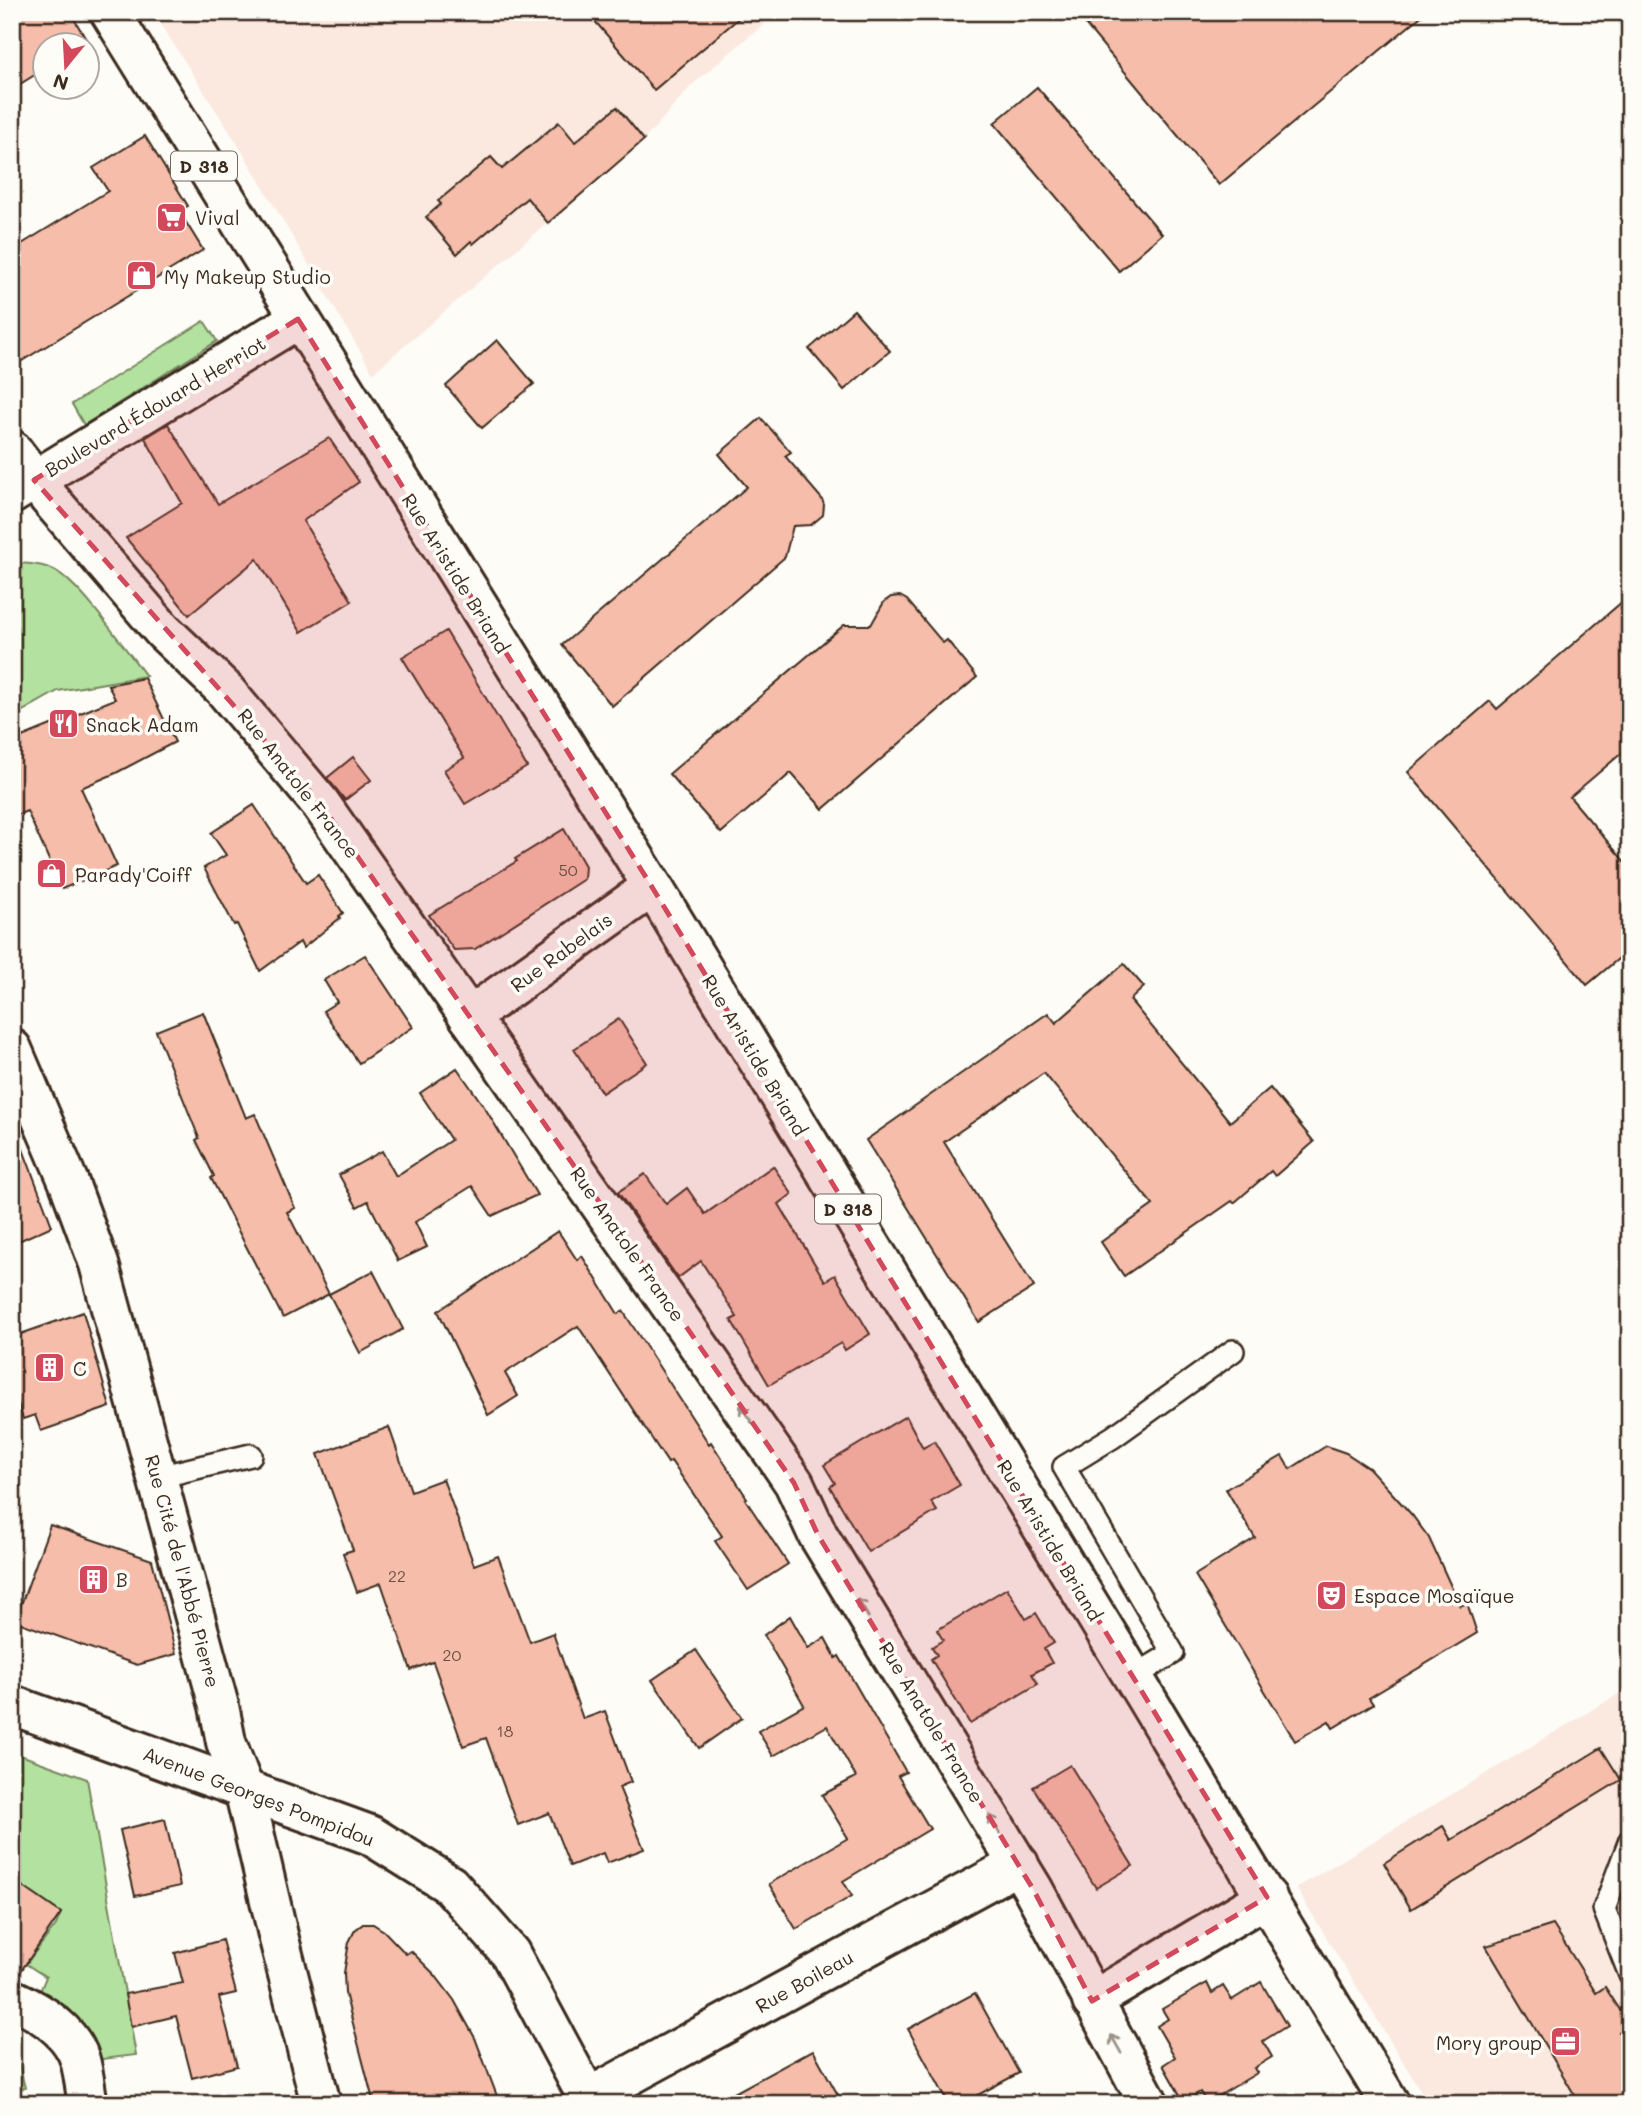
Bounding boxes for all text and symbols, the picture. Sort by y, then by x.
north arrow [32,32,102,102]
text: N [50,69,71,97]
road number: D 318 [171,152,237,181]
supermarket icon: Vival [155,200,189,234]
place label: Vival [195,205,240,230]
shop icon: My Makeup Studio [124,259,158,293]
place label: My Makeup Studio [164,264,331,289]
street label: Boulevard Édouard Herriot [40,330,270,482]
street label: Rue Aristide Briand [397,488,515,658]
street label: Rue Anatole France [233,703,365,863]
restaurant icon: Snack Adam [46,707,80,741]
place label: Snack Adam [86,712,199,737]
shop icon: Parady'Coiff [35,857,69,891]
house number: 50 [558,859,578,880]
place label: Parady'Coiff [75,862,192,887]
street label: Rue Rabelais [505,907,617,997]
street label: Rue Aristide Briand [697,970,813,1140]
street label: Rue Anatole France [565,1162,691,1326]
road number: D 318 [815,1194,881,1224]
building icon: C [33,1351,67,1385]
place label: C [73,1356,87,1381]
one-way arrow [739,1405,753,1424]
street label: Rue Cité de l'Abbé Pierre [140,1452,226,1690]
street label: Rue Aristide Briand [992,1455,1108,1625]
building icon: B [76,1562,110,1596]
house number: 22 [388,1565,406,1586]
place label: B [116,1567,128,1592]
theatre icon: Espace Mosaïque [1314,1578,1348,1612]
place label: Espace Mosaïque [1354,1583,1514,1608]
one-way arrow [855,1599,869,1619]
street label: Rue Anatole France [874,1637,990,1807]
house number: 20 [443,1644,462,1665]
house number: 18 [497,1720,514,1741]
street label: Avenue Georges Pompidou [140,1740,378,1852]
one-way arrow [986,1814,1000,1834]
street label: Rue Boileau [751,1944,857,2018]
office icon: Mory group [1548,2025,1582,2059]
place label: Mory group [1436,2030,1542,2055]
one-way arrow [1109,2034,1122,2055]

